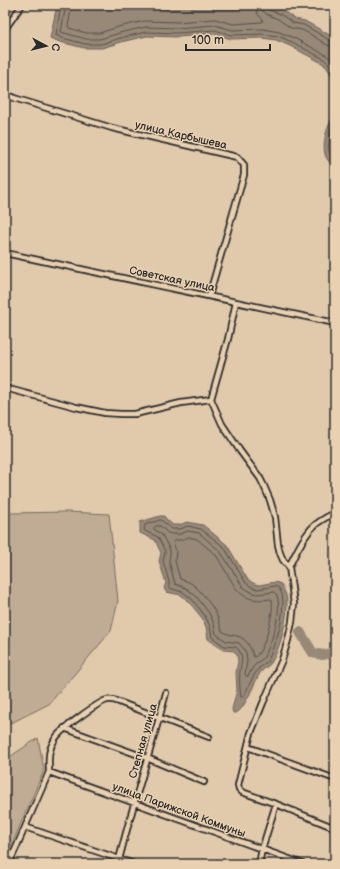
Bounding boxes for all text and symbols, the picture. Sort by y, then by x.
north arrow [26,26,66,66]
scale bar [186,26,270,52]
text: 100 m [192,33,224,48]
text: С [48,43,62,52]
street label: улица Карбышева [134,118,229,152]
street label: Советская улица [128,264,216,295]
street label: Степная улица [126,702,160,780]
street label: улица Парижской Коммуны [111,780,247,840]

